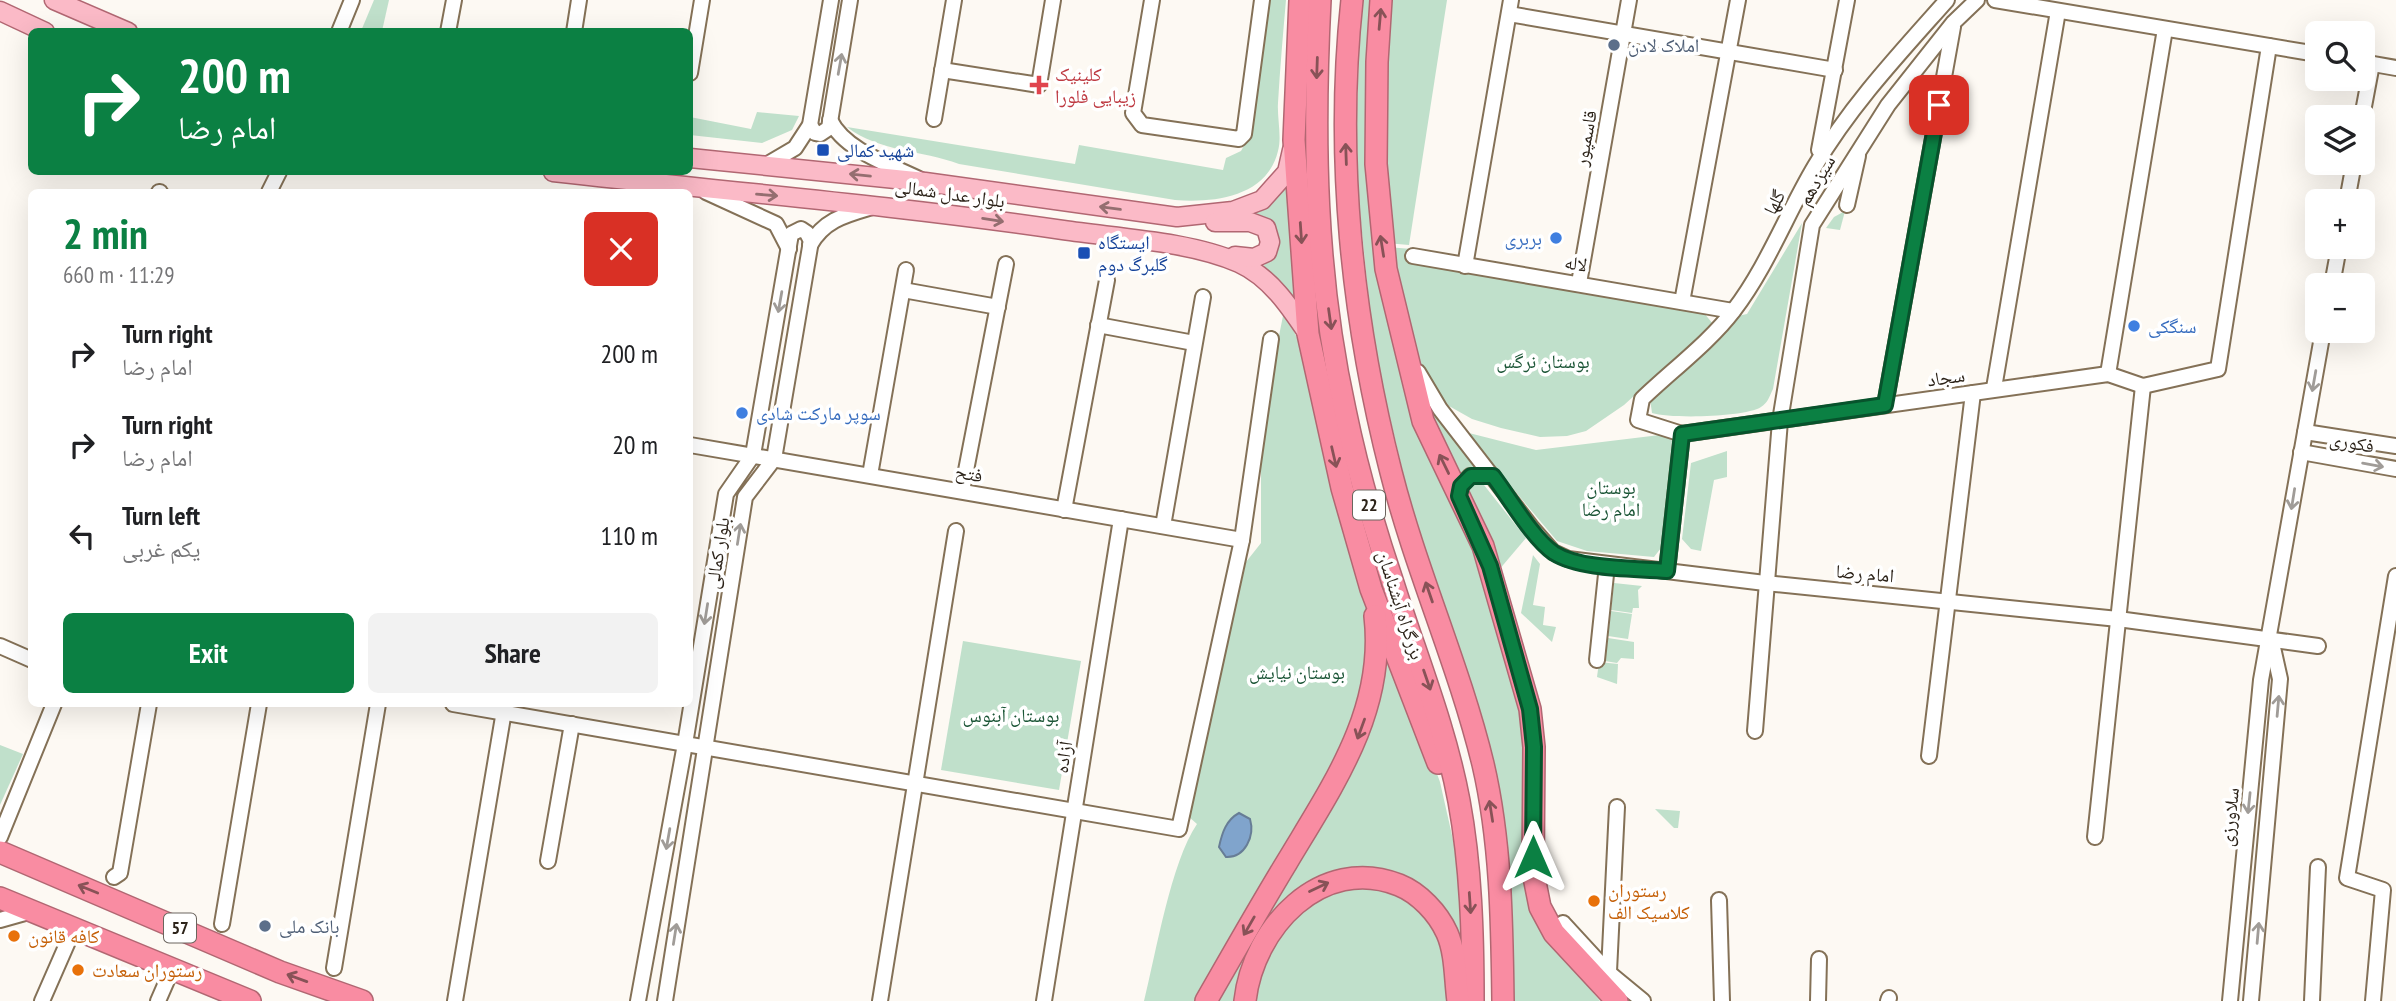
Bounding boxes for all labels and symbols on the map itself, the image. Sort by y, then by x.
one-way arrow [1373,8,1386,30]
place label: املاک لادن [1628,33,1699,57]
marker: املاک لادن [1606,37,1622,53]
one-way arrow [834,53,847,76]
one-way arrow [1310,56,1323,79]
place label: کلینیک زیبایی فلورا [1055,62,1136,108]
marker: کلینیک زیبایی فلورا [1029,75,1049,95]
pin [1909,75,1969,135]
street label: قاسمپور [1568,108,1602,169]
place label: شهید کمالی [837,138,914,162]
marker: شهید کمالی [815,142,831,158]
one-way arrow [1340,143,1353,166]
street label: سیزدهم [1792,150,1841,210]
one-way arrow [849,168,872,181]
street label: بلوار عدل شمالی [893,173,1007,213]
street label: گلها [1758,185,1790,218]
one-way arrow [755,189,778,202]
one-way arrow [1099,201,1121,214]
one-way arrow [981,214,1004,227]
one-way arrow [1294,221,1307,244]
place label: بربری [1504,226,1542,250]
place label: ایستگاه گلبرگ دوم [1098,230,1168,278]
marker: بربری [1548,230,1564,246]
one-way arrow [1375,235,1388,258]
marker: ایستگاه گلبرگ دوم [1076,245,1092,261]
street label: لاله [1563,249,1589,277]
one-way arrow [773,290,786,312]
one-way arrow [1324,307,1337,330]
place label: سنگکی [2148,314,2197,338]
marker: سنگکی [2126,318,2142,334]
park label: بوستان نرگس [1496,349,1590,373]
street label: سجاد [1926,362,1966,392]
one-way arrow [2307,369,2320,392]
place label: سوپر مارکت شادی [756,401,881,425]
marker: سوپر مارکت شادی [734,405,750,421]
street label: فکوری [2328,426,2376,458]
one-way arrow [1328,445,1341,468]
one-way arrow [1436,454,1450,475]
street label: فتح [953,459,985,488]
one-way arrow [2361,459,2384,472]
park label: بوستان امام رضا [1582,475,1640,523]
one-way arrow [2286,487,2299,510]
road number: 22 [1353,490,1385,520]
street label: بلوار کمالی [699,515,735,591]
one-way arrow [733,524,746,546]
street label: بزرگراه آبشناسان [1372,547,1430,663]
street label: امام رضا [1835,559,1895,589]
one-way arrow [1421,582,1434,604]
one-way arrow [699,602,712,625]
park label: بوستان نیایش [1249,660,1345,684]
one-way arrow [1421,669,1434,691]
one-way arrow [2272,696,2285,718]
park label: بوستان آبنوس [963,703,1059,727]
one-way arrow [1353,717,1366,739]
street label: آزاده [1049,738,1078,775]
street label: سلاورزی [2214,786,2244,848]
one-way arrow [2243,791,2256,813]
one-way arrow [1484,800,1497,823]
position arrow [1496,820,1570,894]
one-way arrow [661,827,674,850]
place label: رستوران کلاسیک الف [1608,878,1690,924]
one-way arrow [1308,880,1330,893]
one-way arrow [78,881,100,894]
one-way arrow [1464,891,1477,914]
marker: رستوران کلاسیک الف [1586,893,1602,909]
road number: 57 [164,914,196,943]
place label: بانک ملی [279,914,339,938]
one-way arrow [1241,916,1255,936]
marker: بانک ملی [257,918,273,934]
one-way arrow [2251,922,2264,945]
one-way arrow [669,923,682,946]
place label: کافه قانون [28,924,99,948]
marker: کافه قانون [6,928,22,944]
place label: رستوران سعادت [92,958,202,982]
marker: رستوران سعادت [70,962,86,978]
one-way arrow [287,971,309,983]

